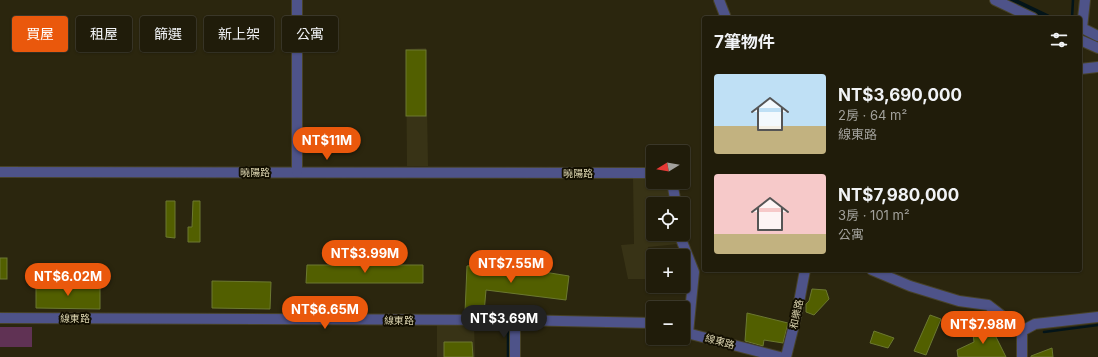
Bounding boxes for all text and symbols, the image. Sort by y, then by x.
chip: 買屋 [12,16,68,52]
chip: 租屋 [76,16,132,52]
chip: 篩選 [140,16,196,52]
chip: 新上架 [204,16,274,52]
chip: 公寓 [282,16,338,52]
icon: filters [1048,29,1070,51]
text: 7筆物件 [714,32,775,52]
text: NT$3,690,000 [838,85,962,105]
icon: home [746,90,794,138]
text: 2房 · 64 m² [838,107,907,123]
text: 線東路 [838,126,877,142]
pin: NT$11M [294,127,360,161]
text: NT$11M [302,132,352,148]
north arrow [646,145,690,189]
map controls [646,145,690,345]
street label: 曉陽路 [240,166,270,178]
street label: 曉陽路 [563,167,593,179]
text: NT$7,980,000 [838,185,959,205]
icon: home [746,190,794,238]
button: locate [646,197,690,241]
text: 3房 · 101 m² [838,207,910,223]
text: 公寓 [838,226,864,242]
pin: NT$3.99M [324,240,406,274]
text: NT$3.99M [331,245,399,261]
button: + [646,249,690,293]
pin: NT$7.55M [470,250,552,284]
text: NT$7.55M [478,255,544,271]
pin: NT$6.02M [27,263,109,297]
text: NT$6.02M [34,268,102,284]
pin: NT$6.65M [284,296,366,330]
street label: 和樂路 [787,298,805,330]
text: NT$6.65M [291,301,359,317]
button: − [646,301,690,345]
pin: NT$3.69M [463,305,545,339]
text: NT$3.69M [470,310,538,326]
pin: NT$7.98M [942,311,1024,345]
street label: 線東路 [60,312,90,324]
street label: 線東路 [384,314,414,326]
text: NT$7.98M [950,316,1016,332]
street label: 線東路 [704,331,736,351]

